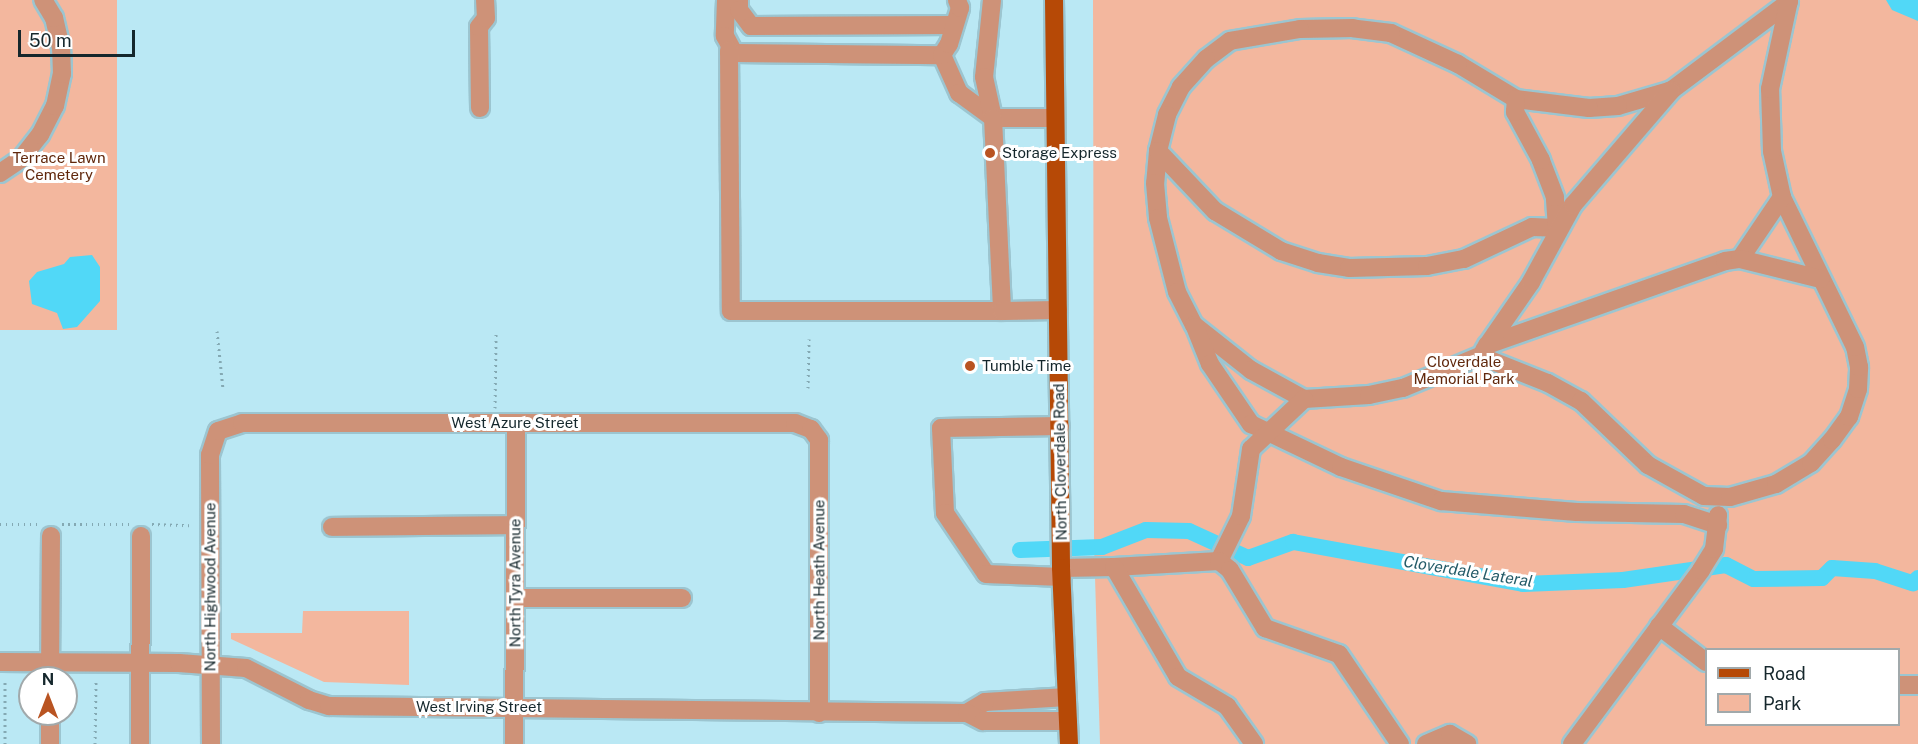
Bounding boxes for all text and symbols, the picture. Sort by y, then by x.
scale bar [21,18,138,56]
text: 50 m [29,30,72,51]
place label: Storage Express [1002,144,1117,162]
marker: Storage Express [983,146,997,160]
park label: Terrace Lawn Cemetery [12,148,106,183]
park label: Cloverdale Memorial Park [1413,352,1515,387]
place label: Tumble Time [982,357,1071,375]
marker: Tumble Time [963,359,977,373]
street label: North Cloverdale Road [1050,383,1070,541]
street label: West Azure Street [451,414,579,432]
street label: North Heath Avenue [810,500,828,640]
street label: North Highwood Avenue [201,503,219,671]
street label: North Tyra Avenue [506,519,524,647]
water label: Cloverdale Lateral [1402,552,1534,592]
legend [1705,648,1900,726]
text: Road [1763,663,1806,684]
north arrow [18,666,78,726]
text: N [42,670,54,689]
text: Park [1763,693,1801,714]
street label: West Irving Street [416,698,542,716]

